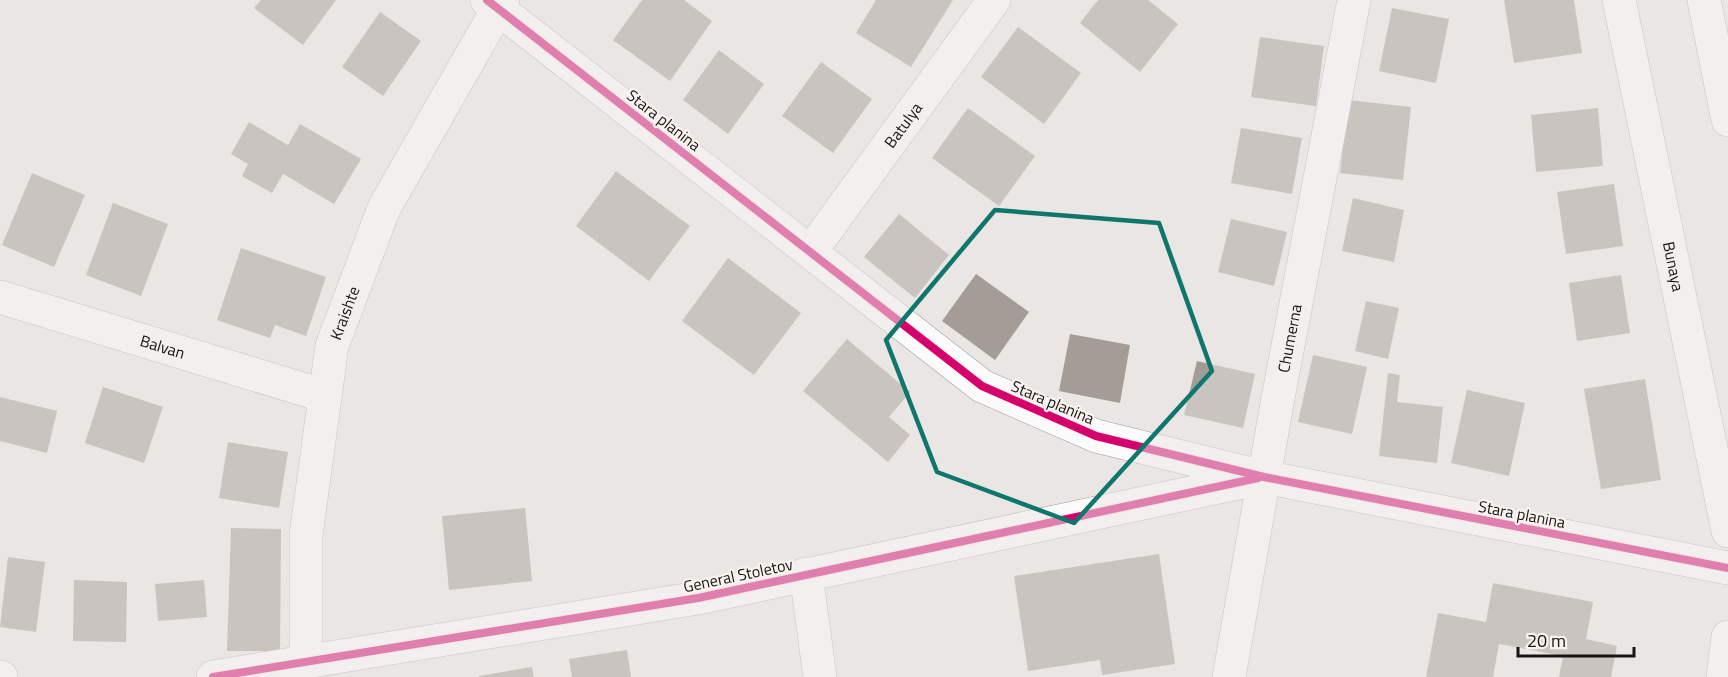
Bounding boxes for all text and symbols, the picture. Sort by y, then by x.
street label: Stara planina [622,83,706,157]
street label: Batulya [878,97,928,153]
street label: Bunaya [1657,239,1691,294]
street label: Kraishte [323,283,365,343]
street label: Chumerna [1271,302,1308,375]
street label: Balvan [137,328,188,365]
street label: Stara planina [1008,374,1098,430]
street label: Stara planina [1476,494,1568,534]
street label: General Stoletov [681,552,795,598]
scale bar [1518,620,1634,658]
text: 20 m [1527,627,1566,654]

